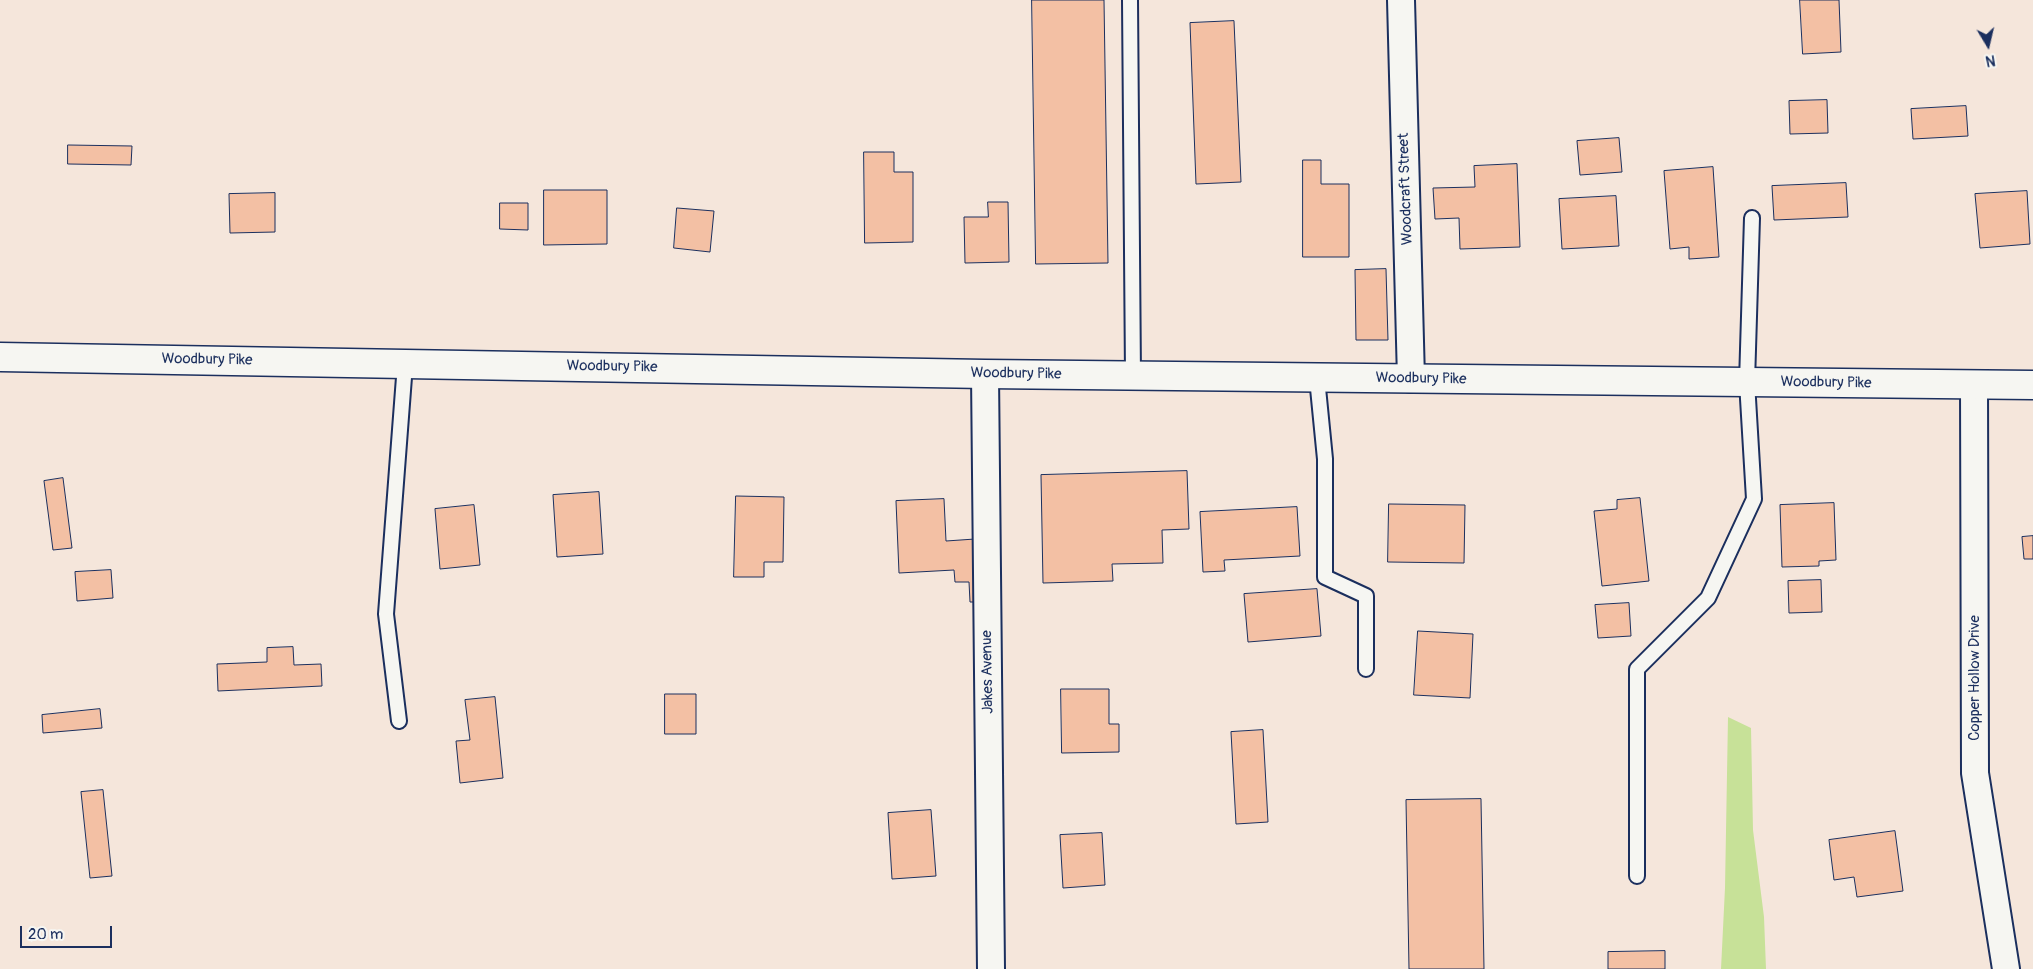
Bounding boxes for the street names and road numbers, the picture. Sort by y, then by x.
street label: Woodcraft Street [1395,133,1417,245]
street label: Woodbury Pike [161,350,253,370]
street label: Woodbury Pike [566,357,658,377]
street label: Woodbury Pike [970,364,1062,384]
street label: Woodbury Pike [1375,369,1467,389]
street label: Woodbury Pike [1780,373,1872,393]
street label: Copper Hollow Drive [1966,615,1984,741]
street label: Jakes Avenue [978,630,998,714]

